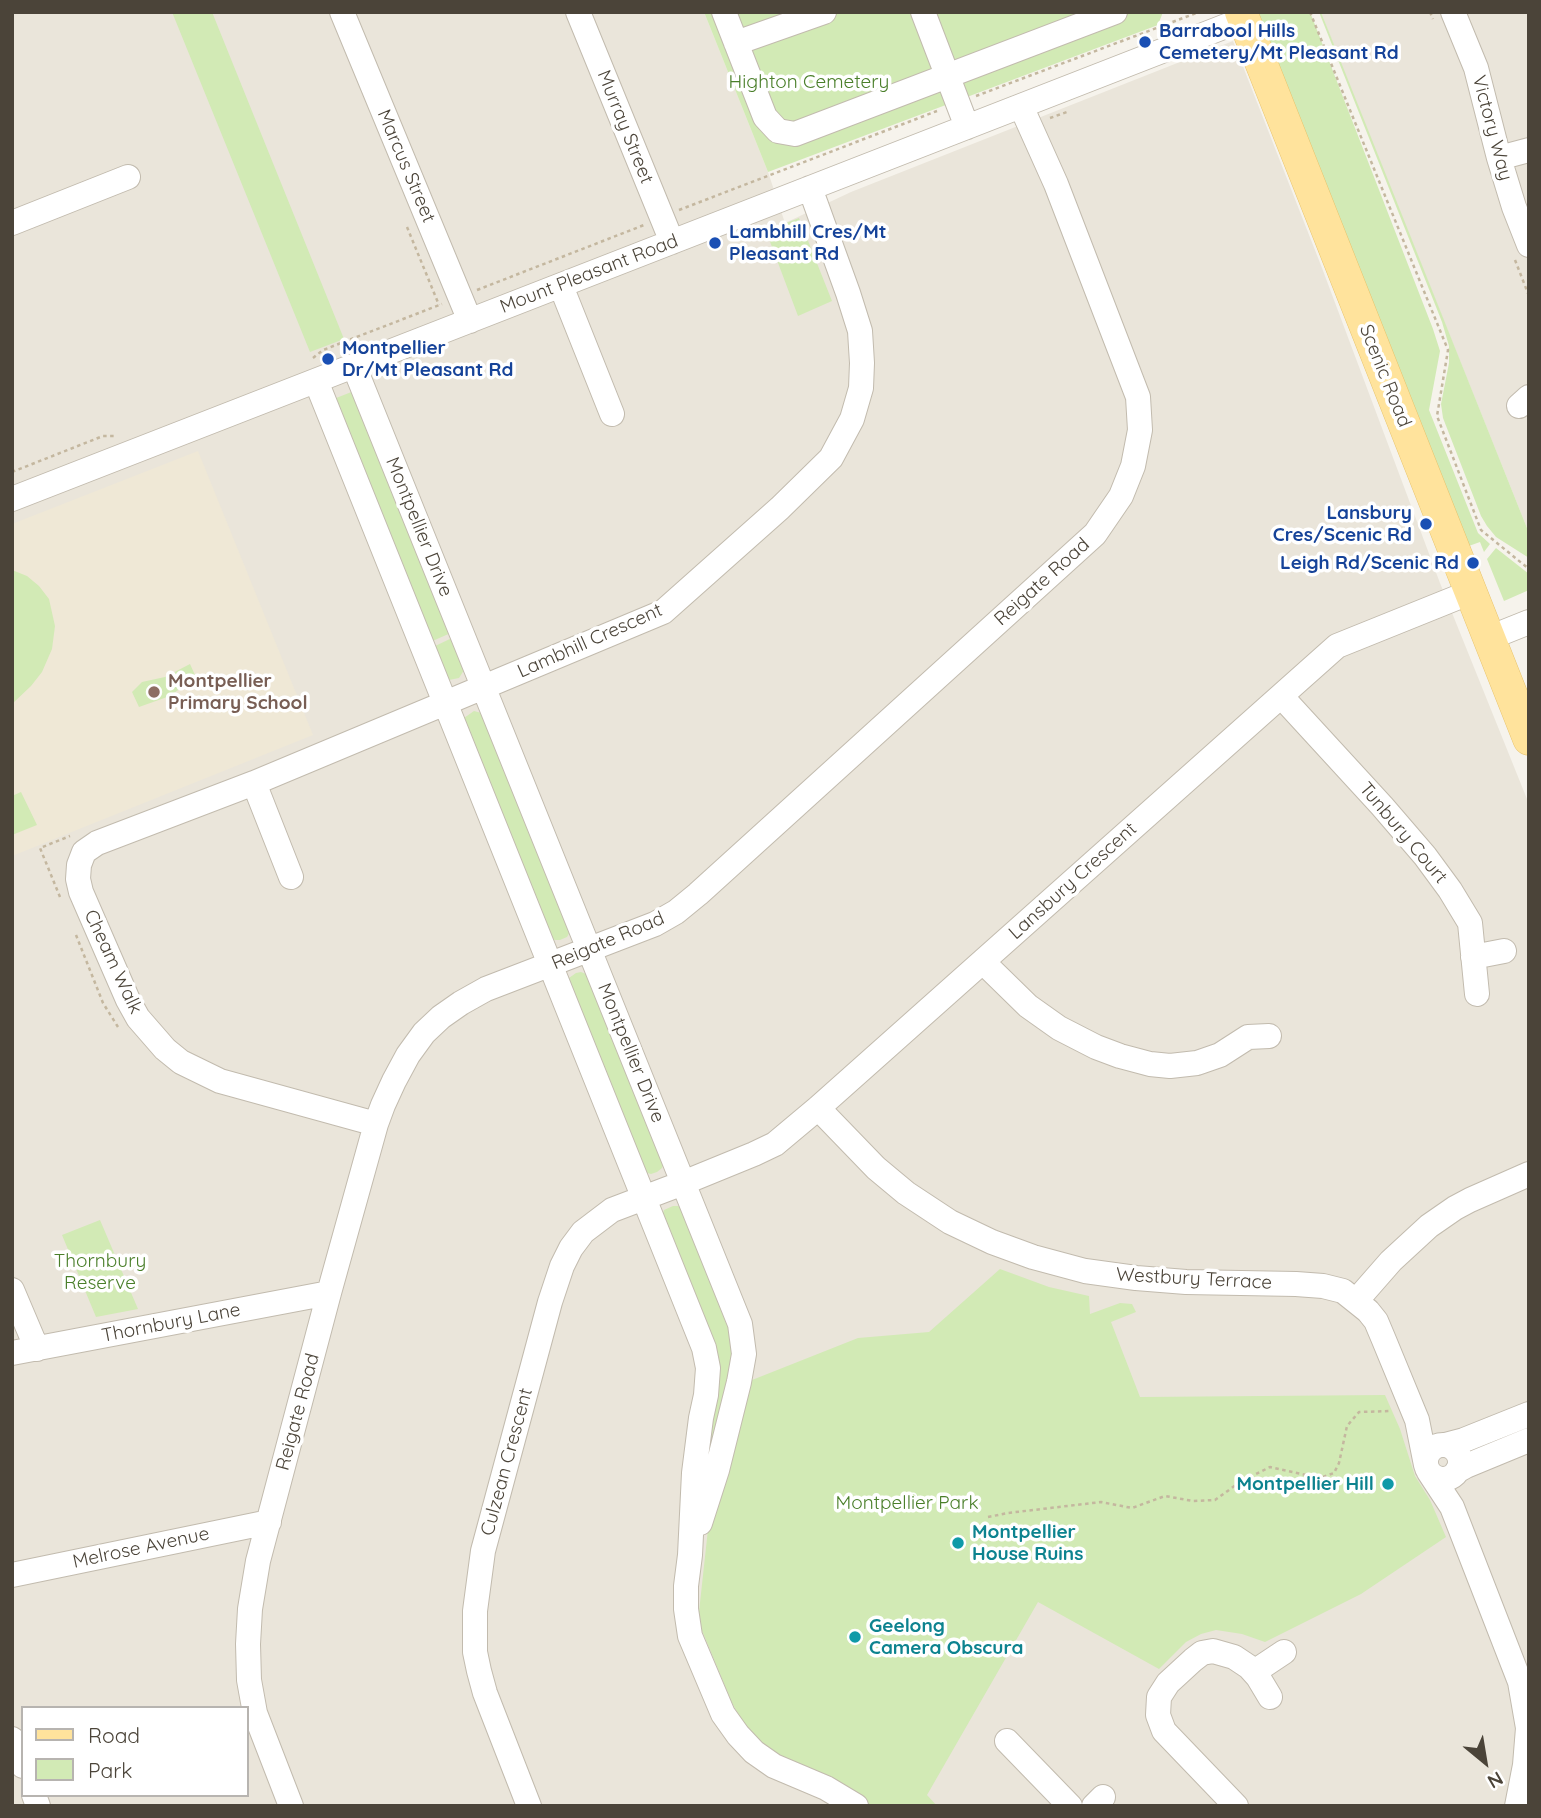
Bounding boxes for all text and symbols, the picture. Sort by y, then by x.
place label: Barrabool Hills Cemetery/Mt Pleasant Rd [1159,20,1399,64]
marker: Barrabool Hills Cemetery/Mt Pleasant Rd [1137,34,1153,50]
street label: Murray Street [592,67,658,187]
park label: Highton Cemetery [729,71,889,93]
street label: Victory Way [1467,73,1517,183]
street label: Marcus Street [372,106,440,226]
place label: Lambhill Cres/Mt Pleasant Rd [729,221,886,265]
street label: Mount Pleasant Road [497,230,681,318]
marker: Lambhill Cres/Mt Pleasant Rd [707,235,723,251]
street label: Scenic Road [1354,321,1416,431]
place label: Montpellier Dr/Mt Pleasant Rd [342,337,513,381]
marker: Montpellier Dr/Mt Pleasant Rd [320,351,336,367]
street label: Montpellier Drive [381,454,457,600]
place label: Lansbury Cres/Scenic Rd [1273,502,1412,546]
marker: Lansbury Cres/Scenic Rd [1418,516,1434,532]
street label: Reigate Road [990,533,1094,631]
place label: Leigh Rd/Scenic Rd [1280,552,1459,574]
marker: Leigh Rd/Scenic Rd [1465,555,1481,571]
street label: Lambhill Crescent [514,599,666,683]
place label: Montpellier Primary School [168,670,308,714]
marker: Montpellier Primary School [146,684,162,700]
street label: Tunbury Court [1354,778,1452,888]
street label: Lansbury Crescent [1004,818,1142,944]
street label: Cheam Walk [79,906,147,1018]
street label: Reigate Road [548,907,668,975]
street label: Montpellier Drive [593,980,669,1126]
park label: Thornbury Reserve [54,1250,146,1294]
street label: Westbury Terrace [1115,1264,1273,1294]
street label: Thornbury Lane [100,1298,242,1348]
street label: Reigate Road [271,1351,325,1473]
street label: Culzean Crescent [476,1386,538,1538]
place label: Montpellier Hill [1236,1473,1374,1495]
marker: Montpellier Hill [1380,1476,1396,1492]
park label: Montpellier Park [835,1492,979,1514]
place label: Montpellier House Ruins [972,1521,1083,1565]
street label: Melrose Avenue [71,1522,211,1574]
marker: Montpellier House Ruins [950,1535,966,1551]
place label: Geelong Camera Obscura [869,1615,1023,1659]
marker: Geelong Camera Obscura [847,1629,863,1645]
legend [21,1706,248,1797]
text: Road [88,1722,140,1748]
north arrow [1450,1727,1520,1797]
text: Park [88,1757,132,1783]
text: N [1483,1766,1508,1794]

